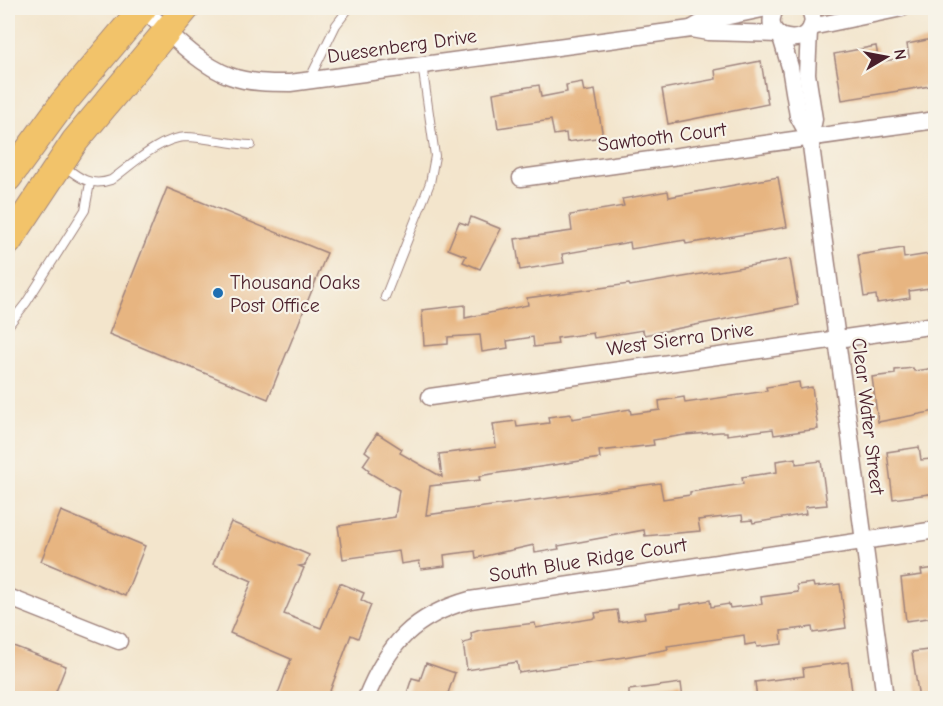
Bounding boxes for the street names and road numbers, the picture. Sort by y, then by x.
street label: Duesenberg Drive [326,24,478,68]
street label: Sawtooth Court [596,118,729,156]
street label: West Sierra Drive [605,317,755,361]
street label: Clear Water Street [847,336,889,497]
street label: South Blue Ridge Court [488,533,690,587]

